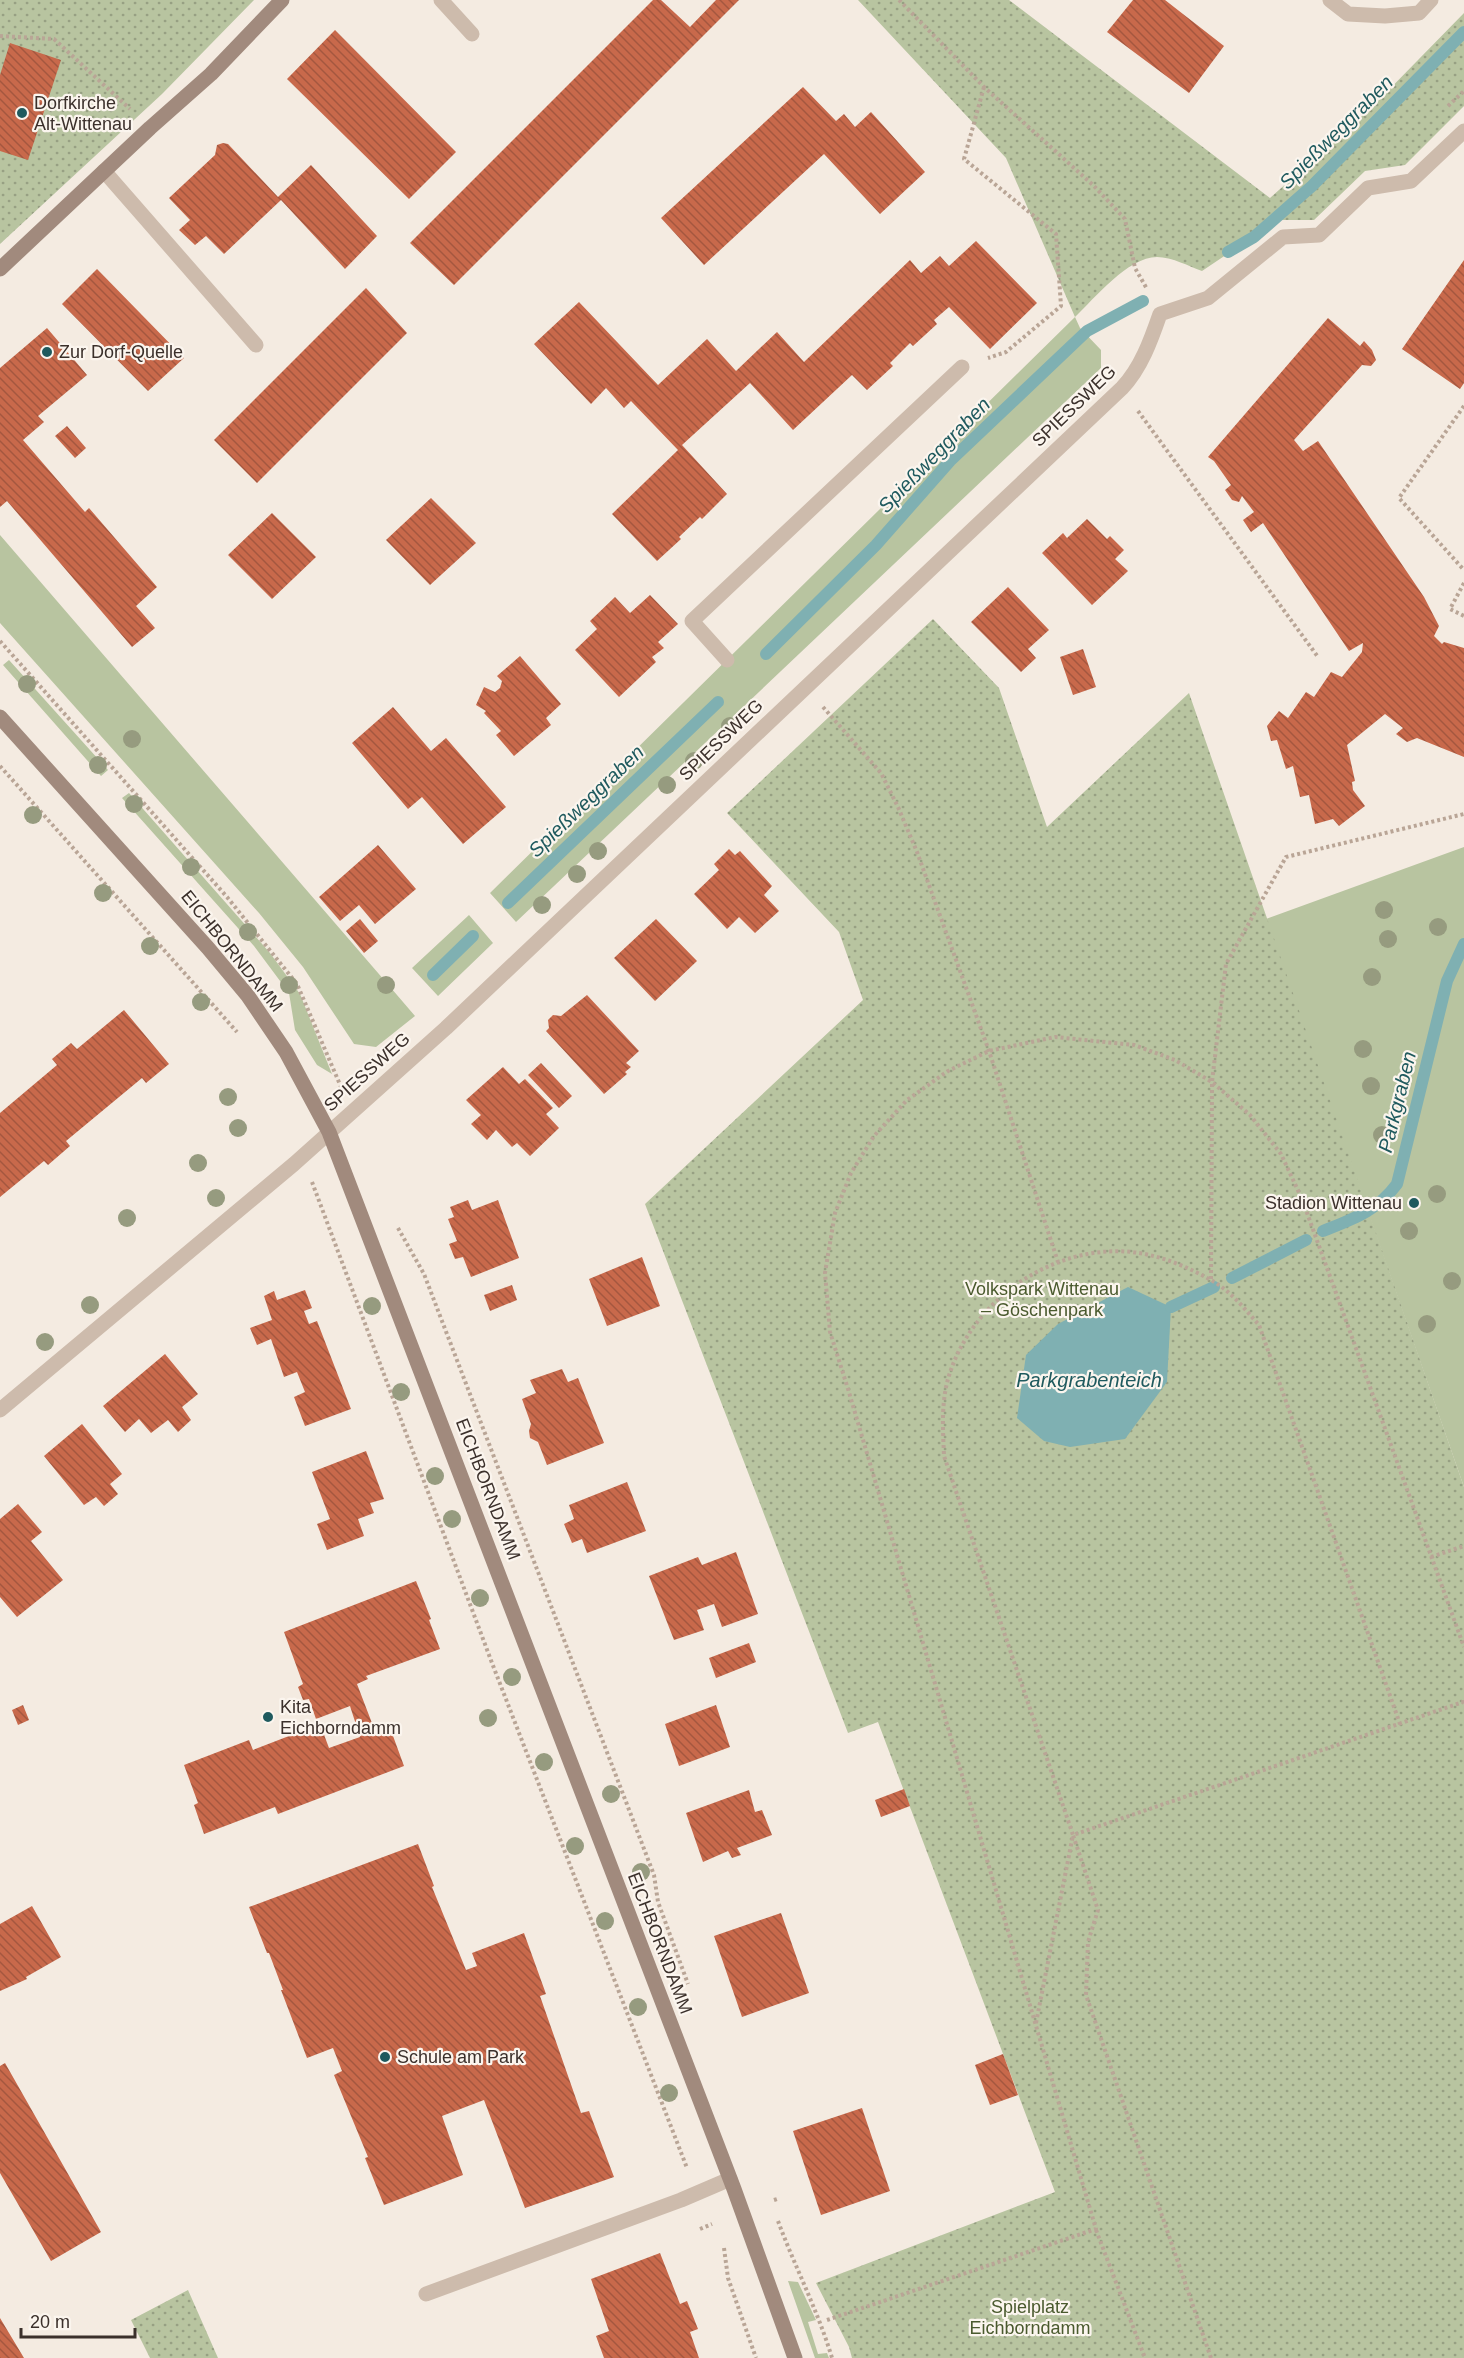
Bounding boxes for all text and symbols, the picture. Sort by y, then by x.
water label: Spießweggraben [1275,71,1397,193]
place label: Dorfkirche Alt-Wittenau [34,93,132,134]
marker: Dorfkirche Alt-Wittenau [15,106,29,120]
place label: Zur Dorf-Quelle [59,342,183,362]
marker: Zur Dorf-Quelle [40,345,54,359]
street label: SPIESSWEG [1028,361,1120,451]
water label: Spießweggraben [874,393,994,517]
street label: SPIESSWEG [675,695,767,785]
water label: Spießweggraben [524,741,648,861]
street label: EICHBORNDAMM [177,886,287,1016]
street label: SPIESSWEG [320,1028,414,1116]
water label: Parkgraben [1374,1049,1420,1155]
place label: Stadion Wittenau [1265,1193,1402,1213]
marker: Stadion Wittenau [1407,1196,1421,1210]
park label: Volkspark Wittenau – Göschenpark [965,1279,1119,1320]
water label: Parkgrabenteich [1016,1369,1162,1391]
street label: EICHBORNDAMM [452,1415,524,1563]
place label: Kita Eichborndamm [280,1697,401,1738]
marker: Kita Eichborndamm [261,1710,275,1724]
street label: EICHBORNDAMM [624,1869,696,2017]
place label: Schule am Park [397,2047,525,2067]
marker: Schule am Park [378,2050,392,2064]
park label: Spielplatz Eichborndamm [969,2297,1091,2338]
scale bar [21,2301,135,2339]
text: 20 m [30,2312,70,2332]

